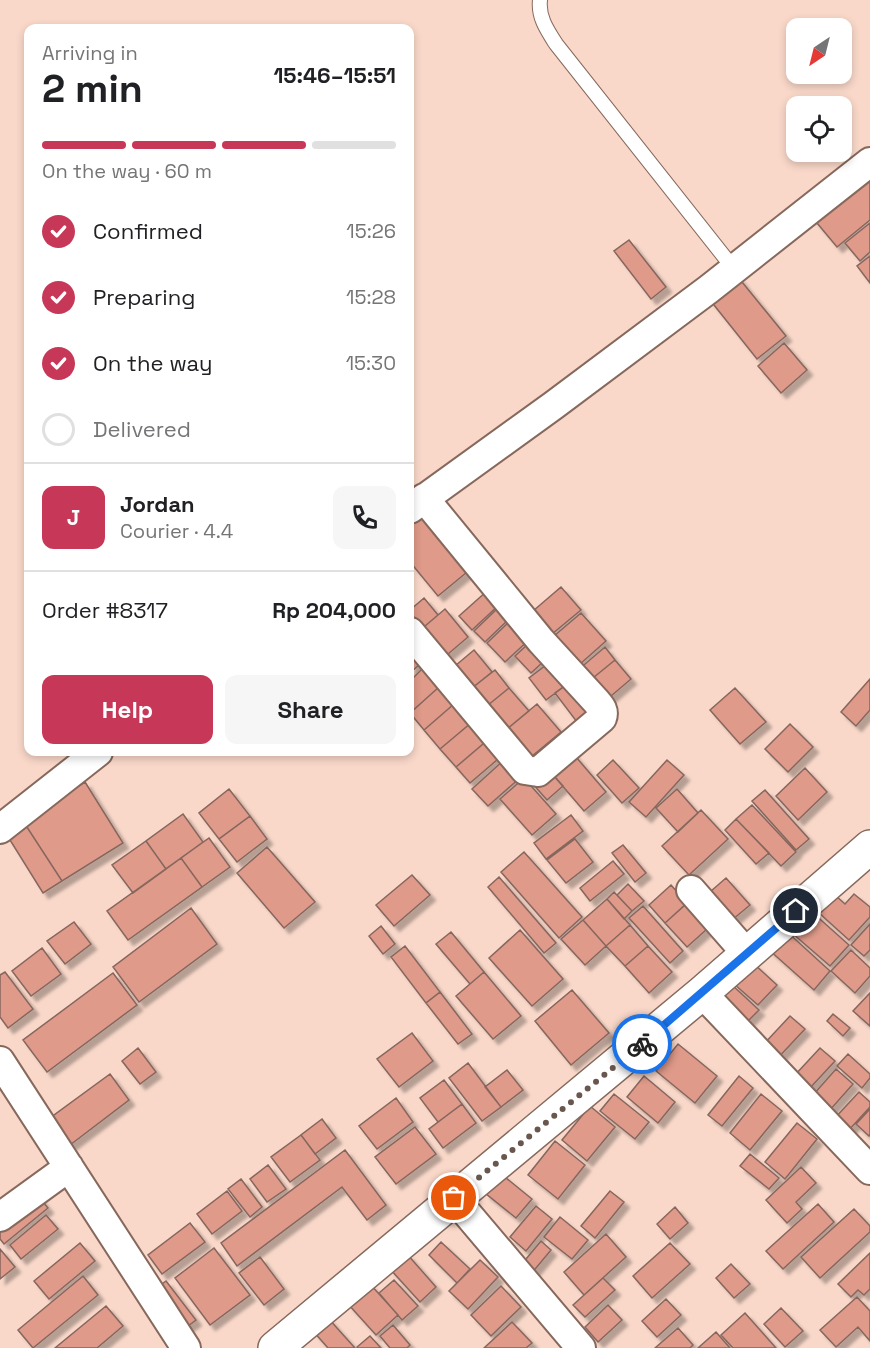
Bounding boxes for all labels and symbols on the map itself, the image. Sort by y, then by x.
north arrow [786,18,852,84]
pin [770,885,821,936]
courier [612,1014,672,1074]
pin [428,1172,479,1223]

